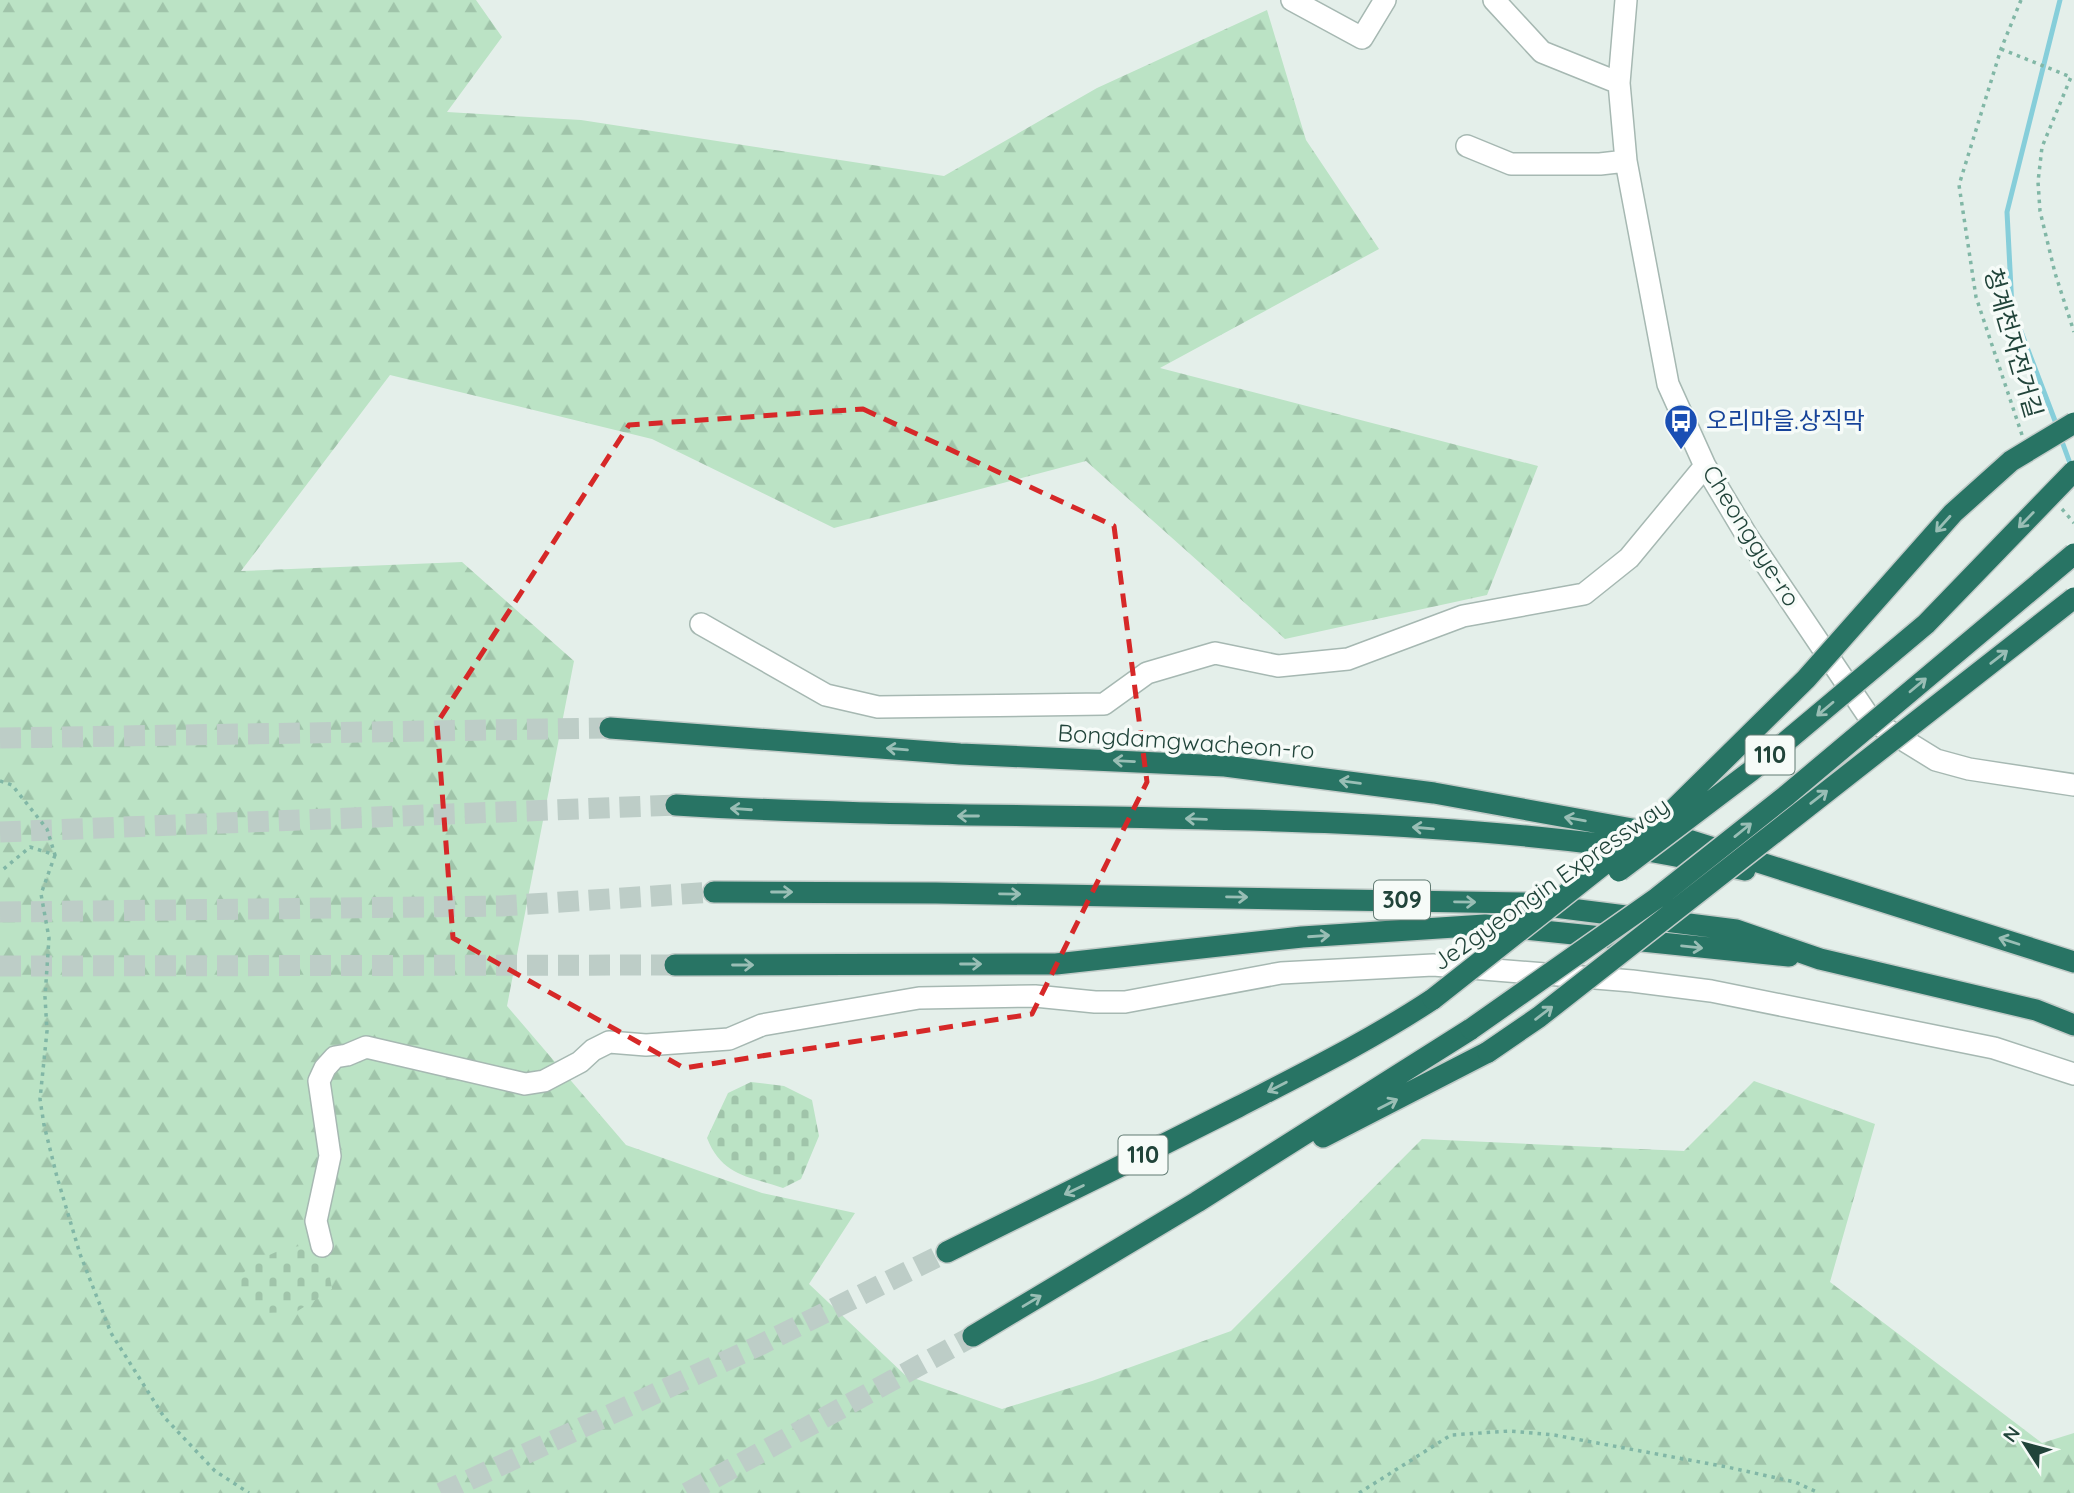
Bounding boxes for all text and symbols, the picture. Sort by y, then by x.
street label: 청계천자전거길 [1978,264,2050,421]
bus stop icon: 오리마을.상직막 [1662,402,1700,451]
place label: 오리마을.상직막 [1706,405,1865,435]
street label: Cheonggye-ro [1697,459,1807,612]
one-way arrow [2018,511,2035,528]
one-way arrow [1935,515,1951,533]
one-way arrow [1989,649,2007,665]
one-way arrow [1909,677,1927,693]
one-way arrow [1816,701,1834,717]
street label: Bongdamgwacheon-ro [1057,717,1316,765]
road number: 110 [1746,736,1795,775]
one-way arrow [886,742,909,755]
one-way arrow [1113,755,1136,768]
one-way arrow [1340,776,1362,789]
street label: Je2gyeongin Expressway [1426,790,1675,976]
one-way arrow [1810,790,1828,805]
one-way arrow [730,802,753,815]
one-way arrow [957,809,980,823]
one-way arrow [1564,811,1587,825]
one-way arrow [1185,812,1208,825]
one-way arrow [1412,821,1435,834]
one-way arrow [1733,822,1751,837]
road number: 309 [1374,880,1430,920]
one-way arrow [770,885,793,899]
one-way arrow [998,887,1021,901]
one-way arrow [1225,890,1248,904]
one-way arrow [1453,895,1476,908]
one-way arrow [1307,929,1330,942]
one-way arrow [1998,934,2020,947]
one-way arrow [1680,941,1703,954]
one-way arrow [959,957,982,971]
one-way arrow [731,958,754,972]
one-way arrow [1534,1005,1552,1020]
one-way arrow [1267,1080,1288,1094]
one-way arrow [1377,1096,1398,1110]
road number: 110 [1118,1136,1168,1174]
one-way arrow [1064,1183,1085,1197]
one-way arrow [1021,1294,1041,1308]
north arrow [1990,1409,2060,1479]
text: N [1997,1421,2025,1447]

